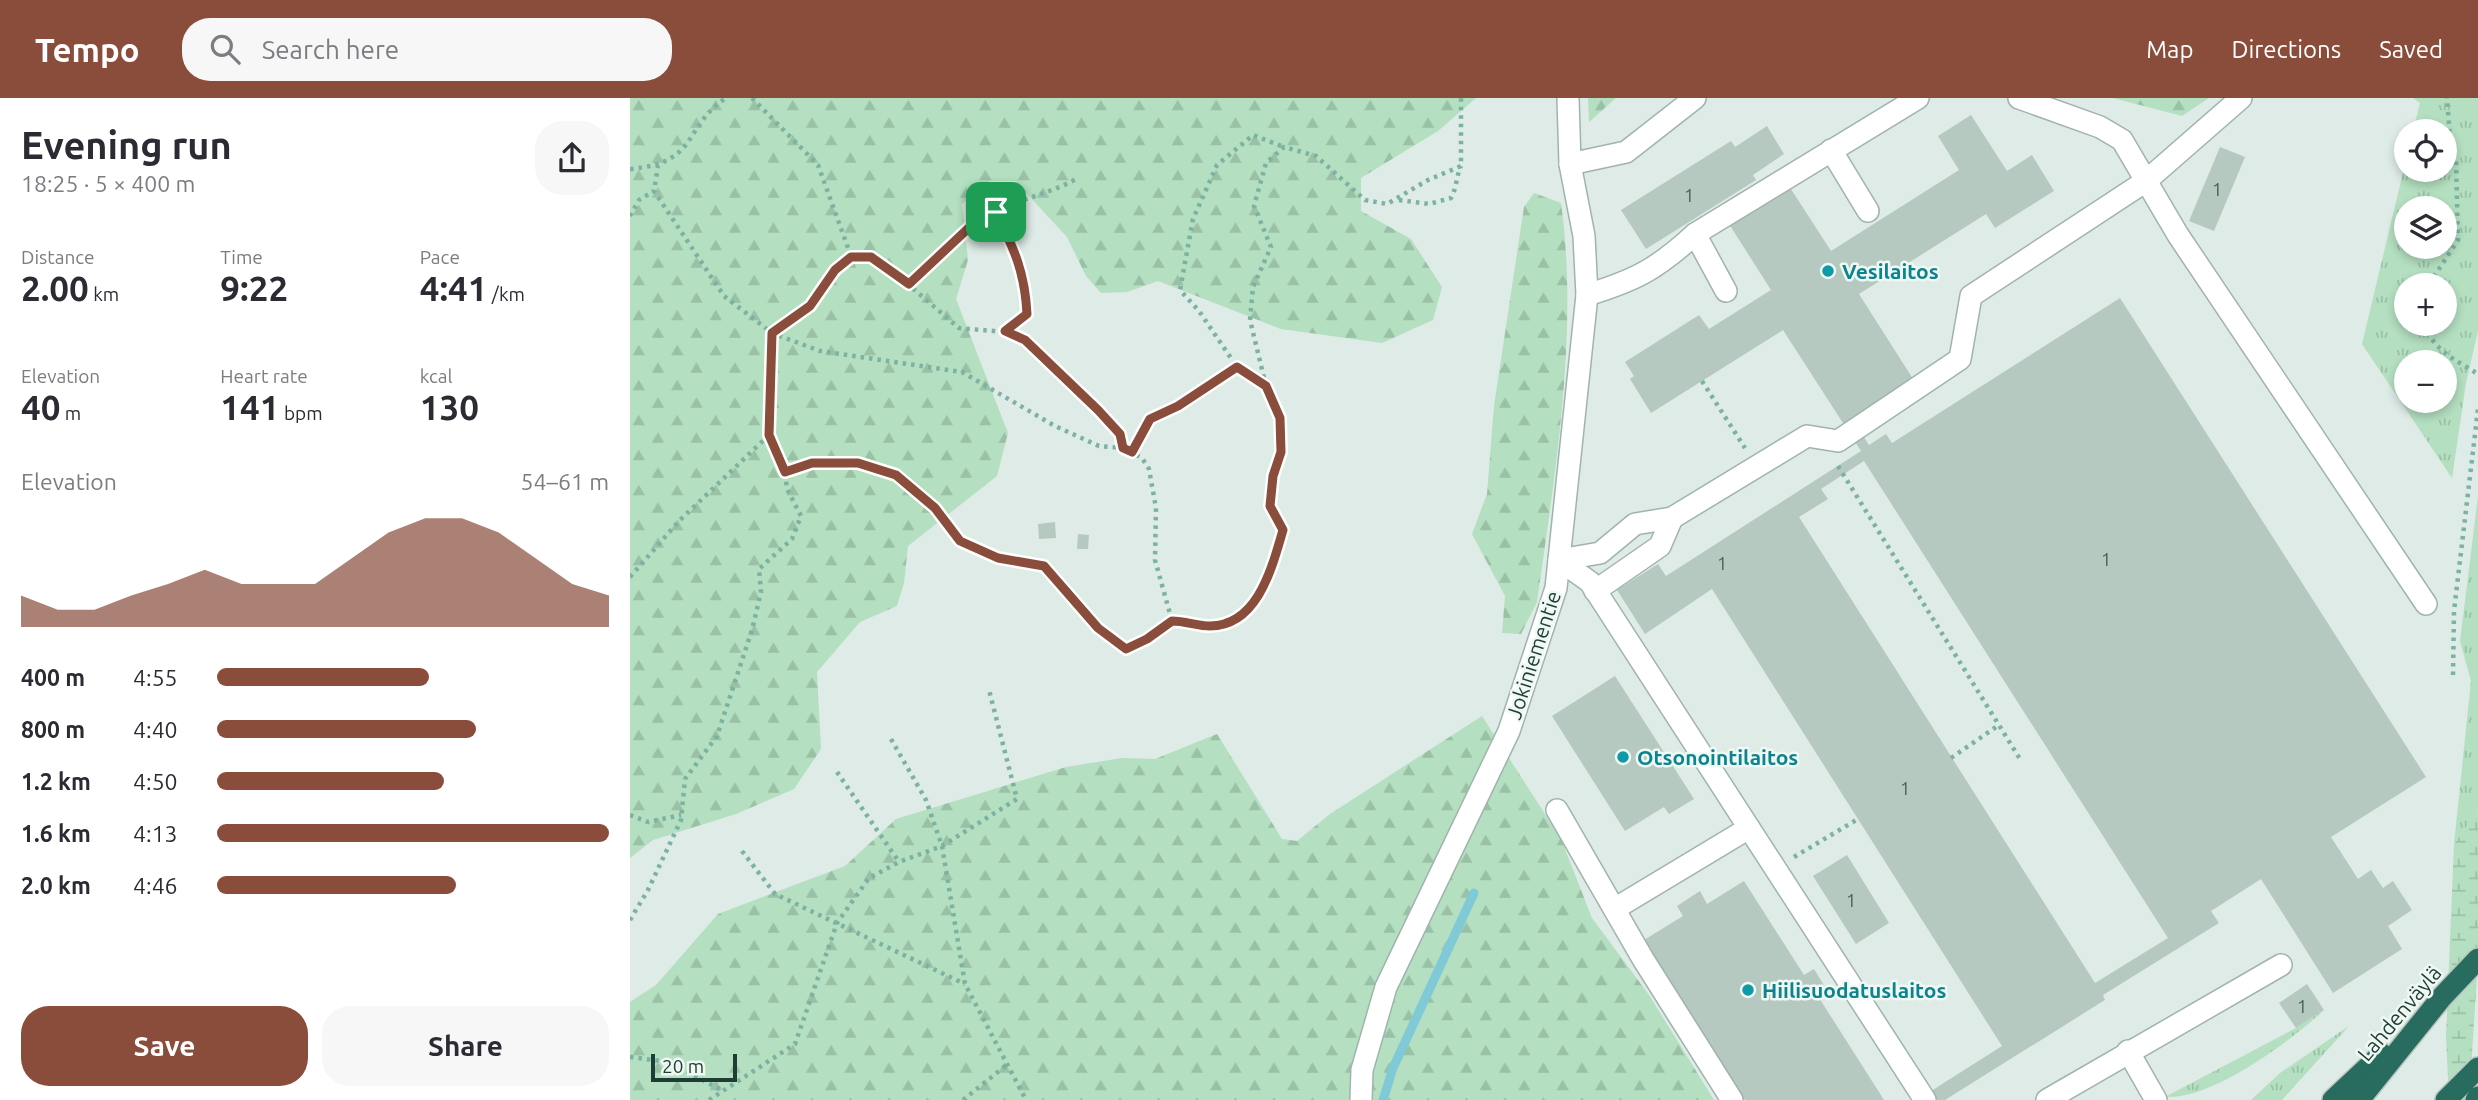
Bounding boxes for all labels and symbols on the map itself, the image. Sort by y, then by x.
house number: 1 [2212,179,2222,199]
pin [966,182,1026,242]
house number: 1 [1684,185,1694,205]
place label: Vesilaitos [1842,259,1939,283]
marker: Vesilaitos [1820,263,1836,279]
house number: 1 [2101,549,2111,569]
house number: 1 [1717,553,1727,573]
street label: Jokiniementie [1501,588,1565,722]
place label: Otsonointilaitos [1637,745,1798,769]
marker: Otsonointilaitos [1615,749,1631,765]
house number: 1 [1900,778,1910,798]
house number: 1 [1846,890,1856,910]
street label: Lahdenväylä [2352,961,2446,1065]
place label: Hiilisuodatuslaitos [1762,978,1946,1002]
marker: Hiilisuodatuslaitos [1740,982,1756,998]
house number: 1 [2297,996,2307,1016]
scale bar [651,1051,737,1083]

